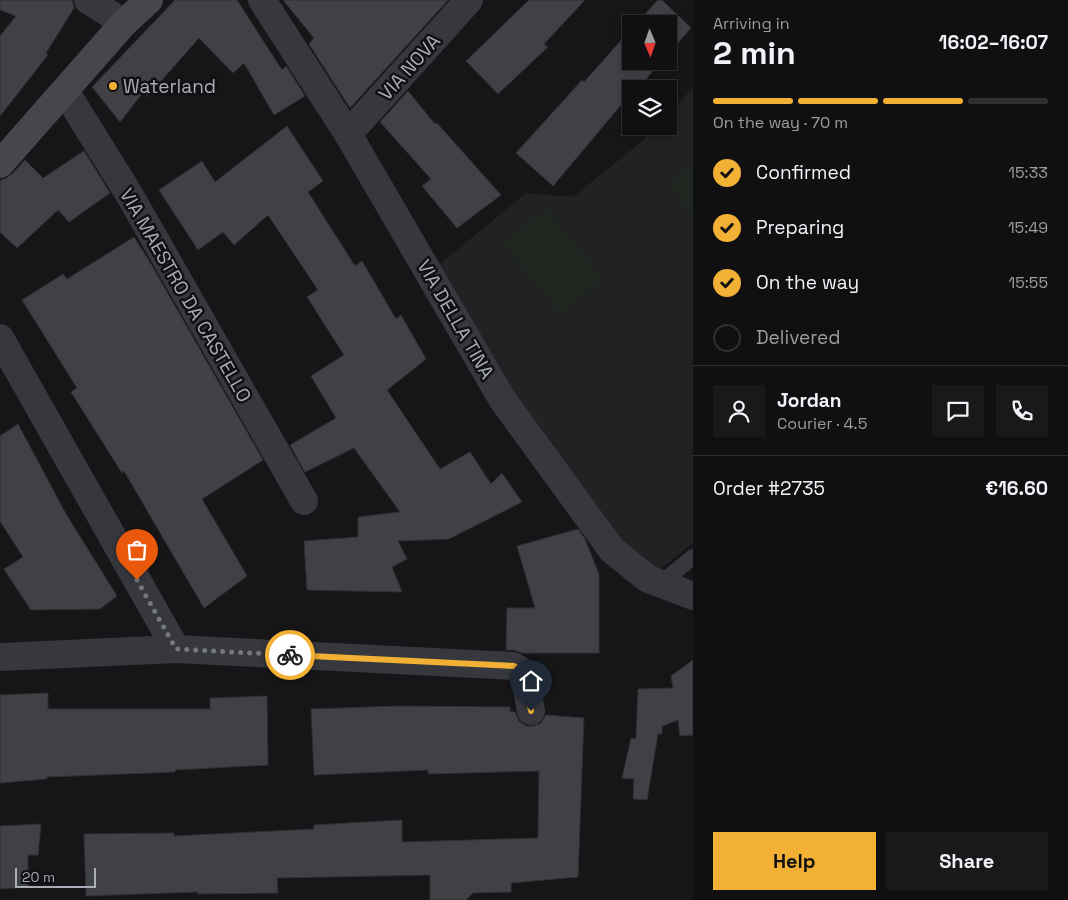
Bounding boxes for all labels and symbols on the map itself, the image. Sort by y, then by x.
north arrow [622,15,678,70]
street label: VIA NOVA [373,29,446,106]
place label: Waterland [123,74,216,99]
marker: Waterland [107,80,119,92]
street label: VIA MAESTRO DA CASTELLO [114,184,257,407]
street label: VIA DELLA TINA [411,255,500,383]
pin [116,529,158,580]
courier [265,630,315,680]
pin [510,660,552,711]
scale bar [15,865,96,888]

